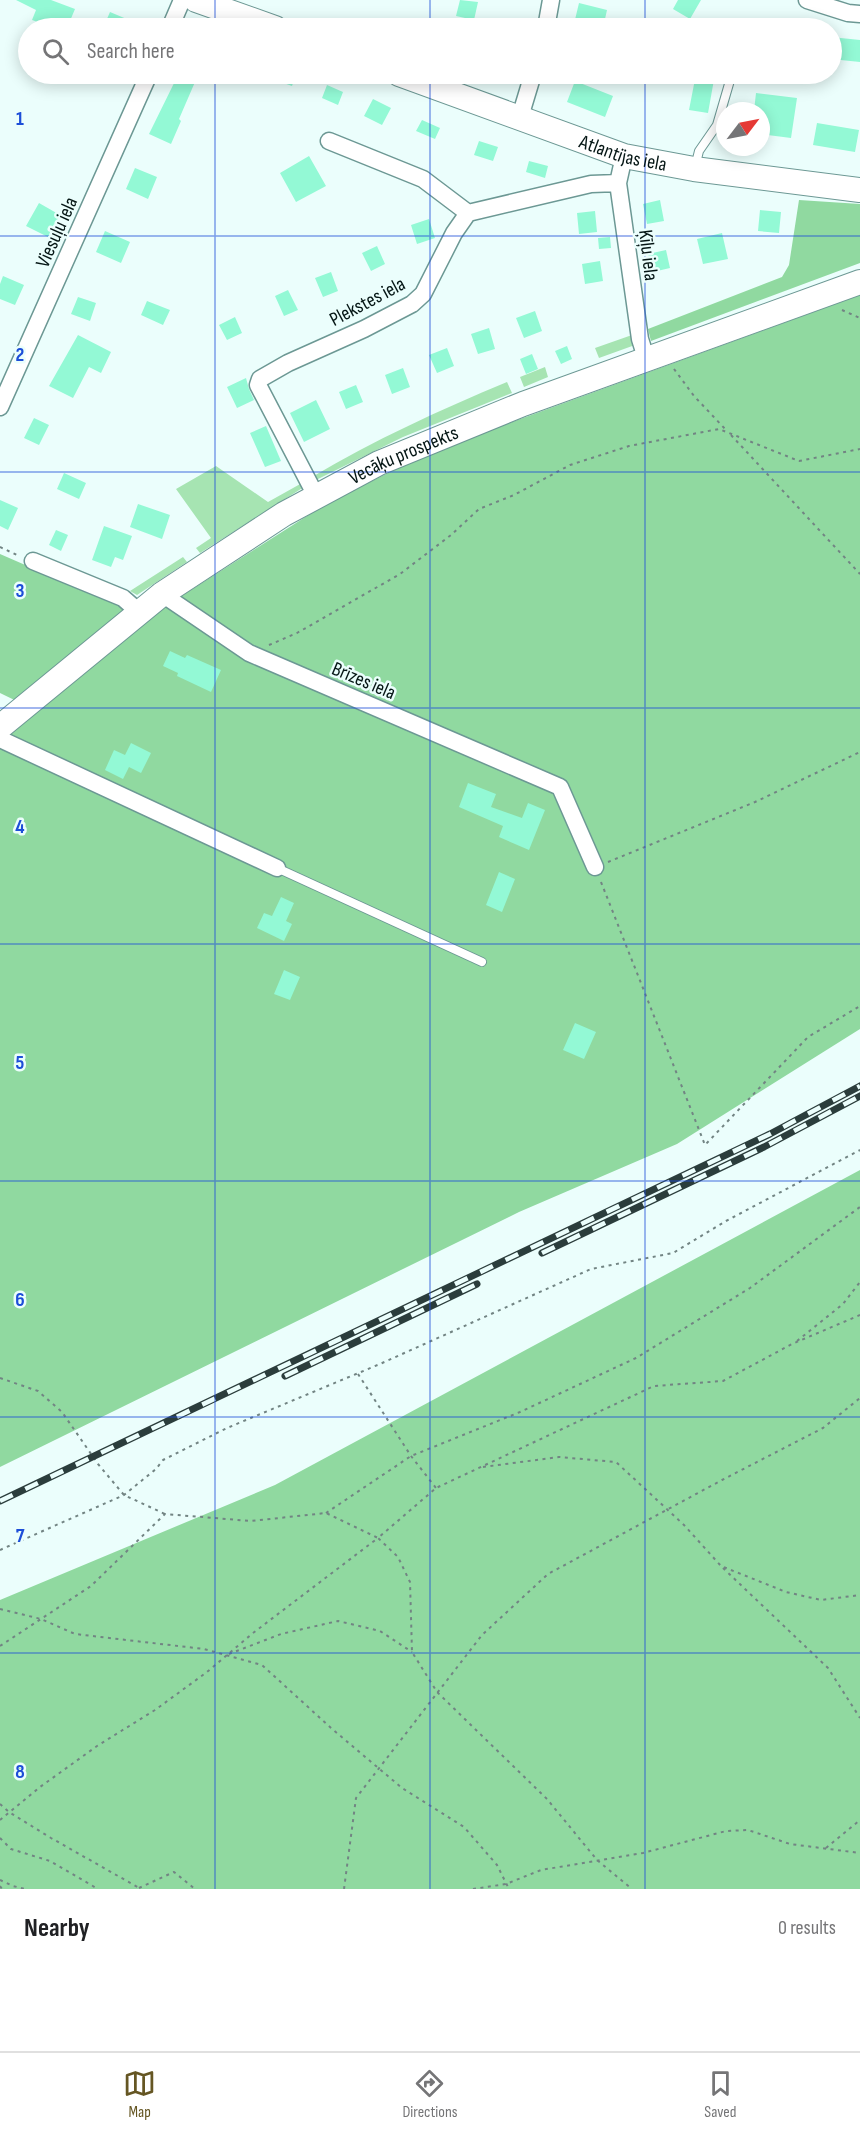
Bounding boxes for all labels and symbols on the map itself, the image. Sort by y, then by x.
north arrow [716,102,770,156]
text: 1 [16,107,24,131]
street label: Atlantijas iela [575,129,669,177]
street label: Viesuļu iela [31,193,83,271]
street label: Ķīļu iela [633,228,663,282]
street label: Plekstes iela [326,272,409,332]
text: 2 [16,343,24,367]
street label: Vecāķu prospekts [345,421,462,490]
text: 3 [16,579,25,603]
street label: Brīzes iela [328,657,399,705]
text: 4 [15,815,25,839]
text: 5 [16,1051,25,1075]
text: 6 [15,1288,25,1312]
text: 7 [16,1524,25,1548]
text: 8 [15,1760,25,1784]

